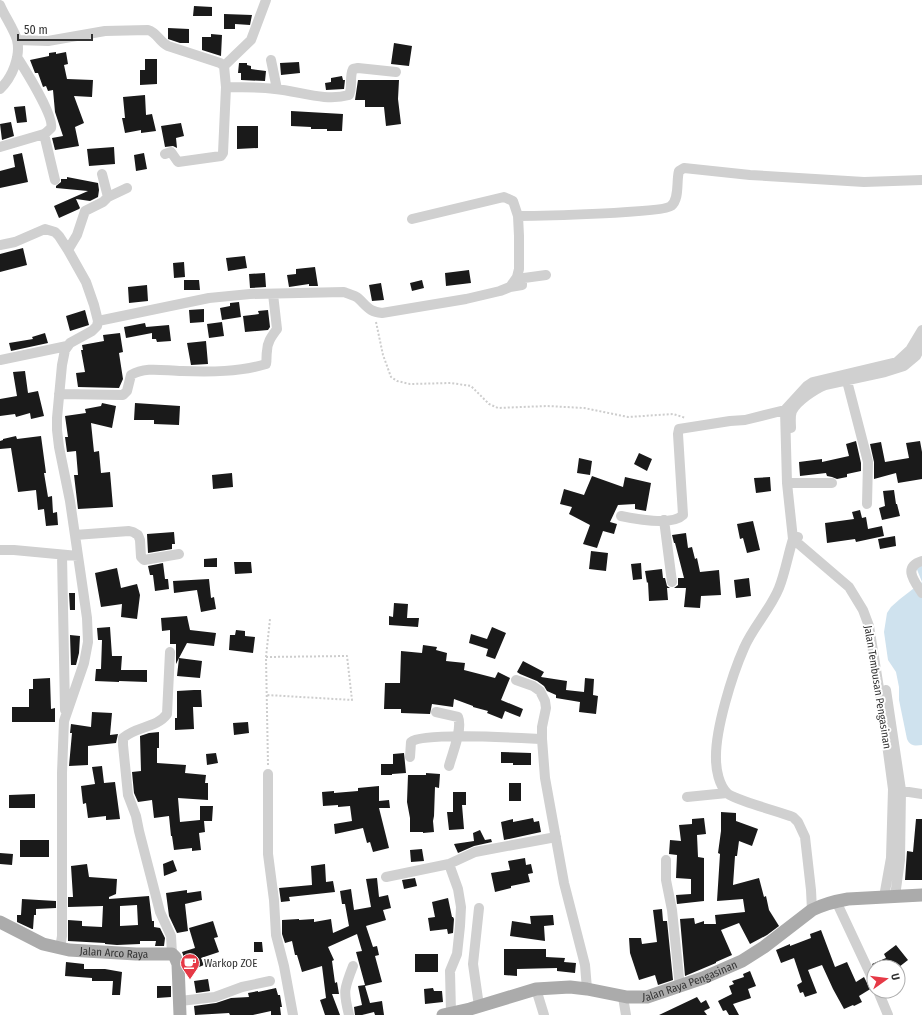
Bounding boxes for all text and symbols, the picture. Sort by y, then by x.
scale bar [18,16,92,42]
text: 50 m [24,23,48,37]
street label: Jalan Tembusan Pengasinan [861,624,894,750]
street label: Jalan Arco Raya [79,945,148,961]
cafe icon: Warkop ZOE [179,952,201,980]
place label: Warkop ZOE [204,957,257,970]
street label: Jalan Raya Pengasinan [642,958,739,1004]
north arrow [866,959,906,999]
text: U [888,972,902,981]

